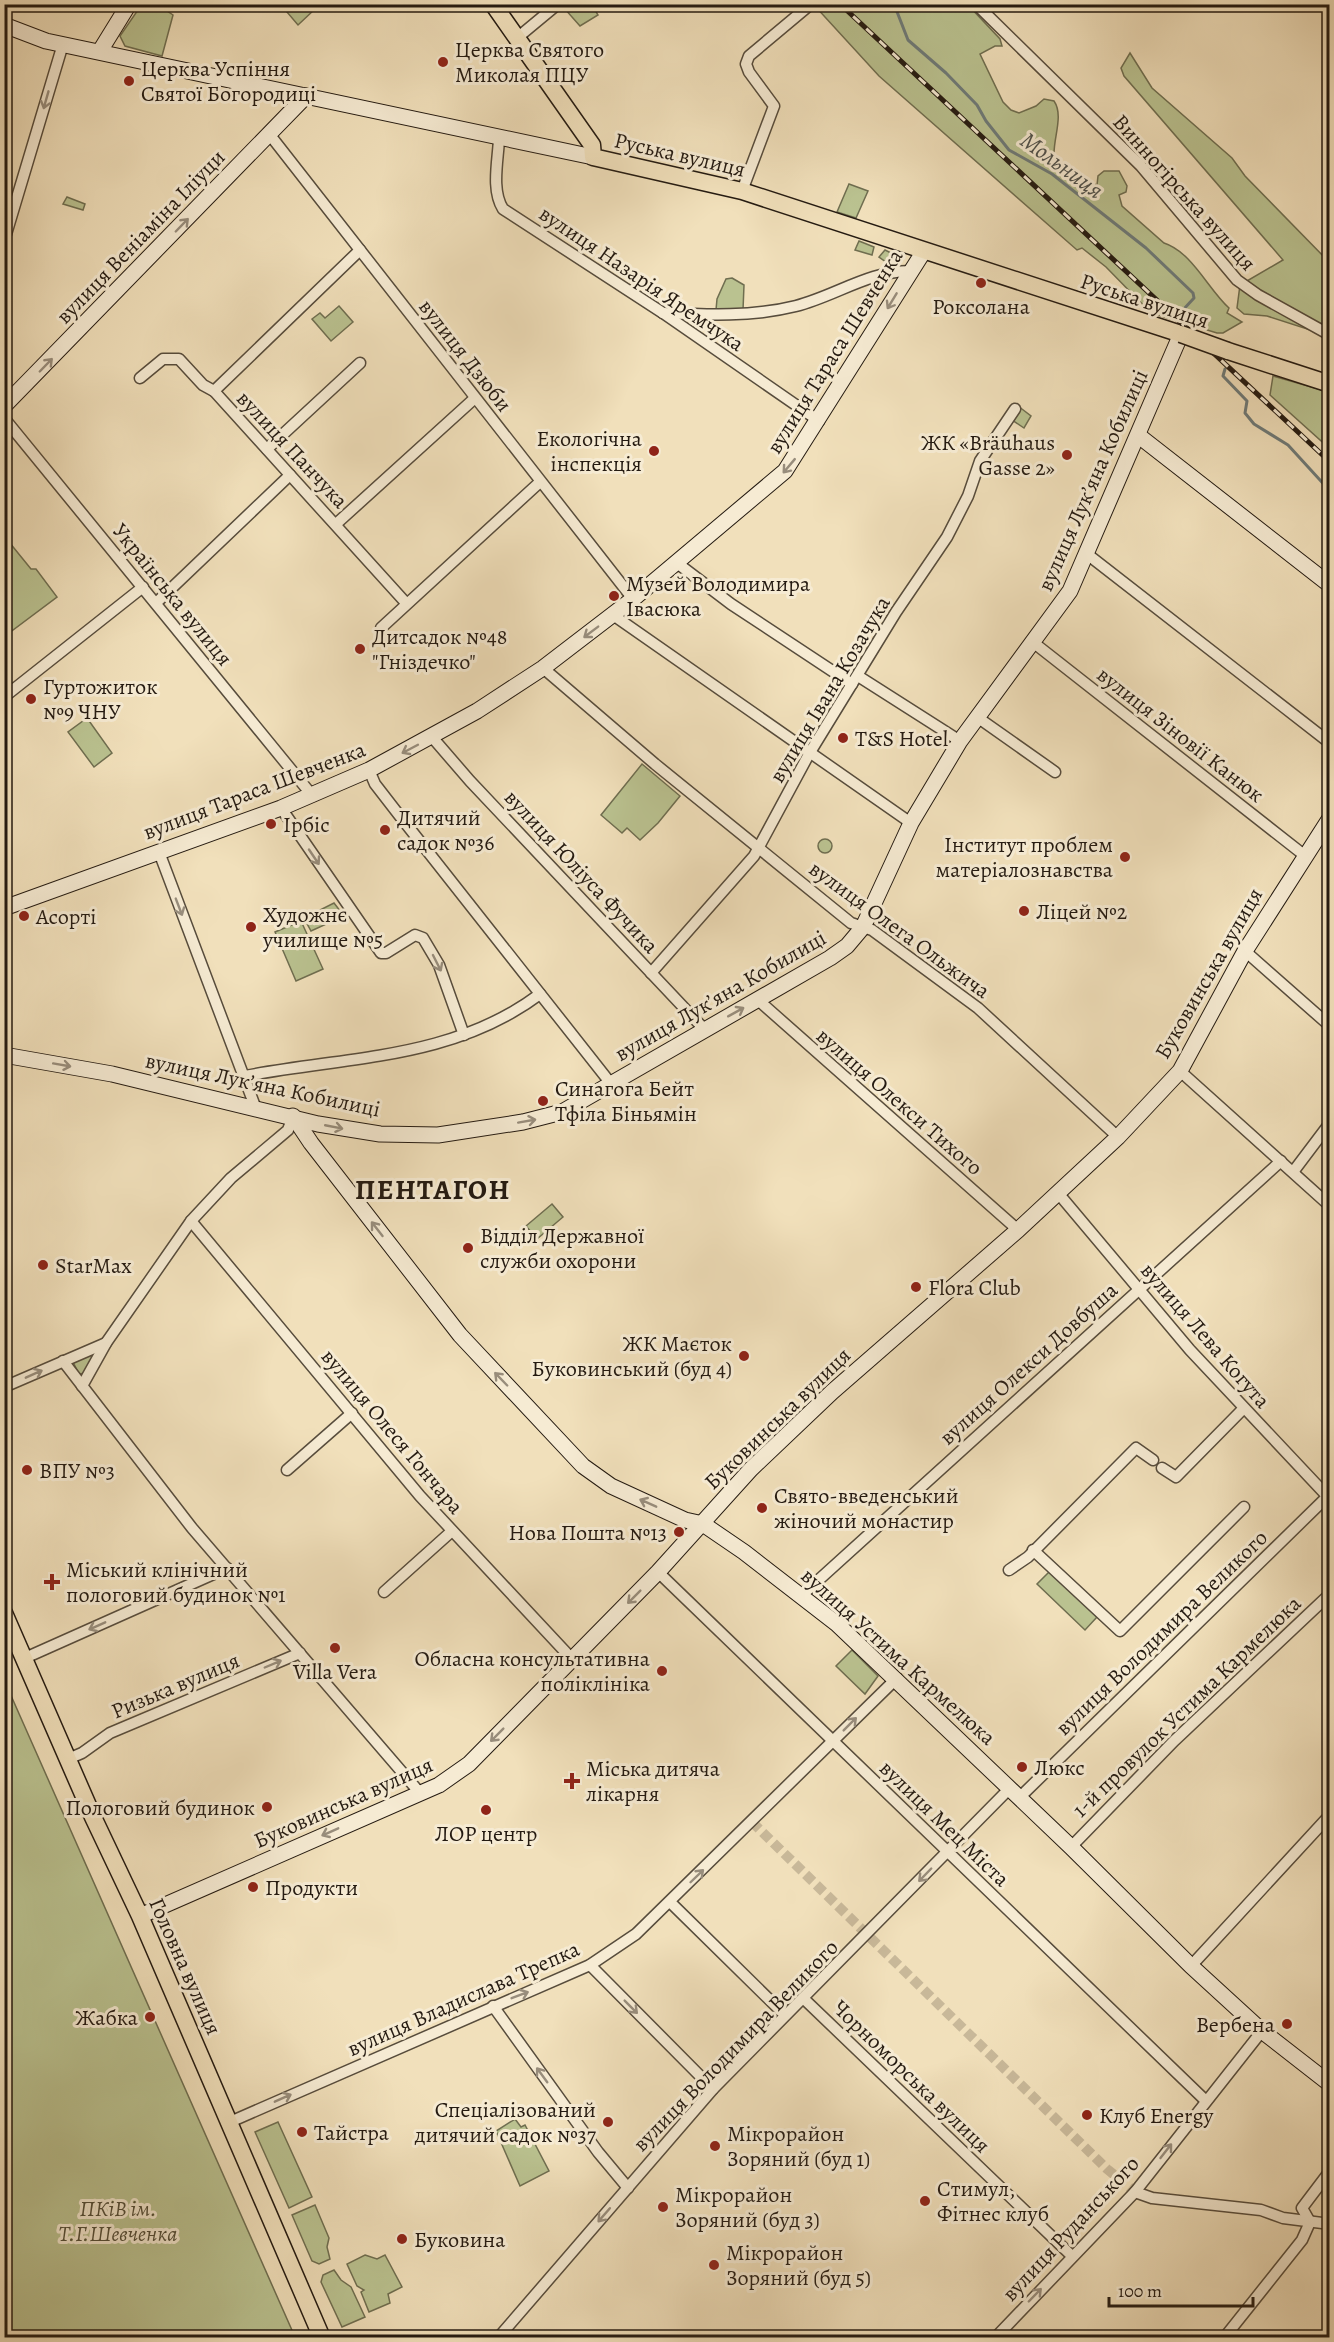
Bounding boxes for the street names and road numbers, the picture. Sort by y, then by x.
street label: Винногірська вулиця [1106,108,1263,277]
street label: Руська вулиця [611,125,748,185]
street label: вулиця Веніаміна Іліуци [49,143,232,331]
street label: вулиця Назарія Яремчука [533,199,751,359]
street label: вулиця Тараса Шевченка [760,243,911,460]
street label: Руська вулиця [1076,266,1213,336]
street label: вулиця Дзюби [412,293,519,418]
street label: вулиця Лукʼяна Кобилиці [1031,365,1155,596]
street label: вулиця Панчука [230,384,355,516]
street label: Українська вулиця [105,517,239,672]
street label: вулиця Івана Козачука [762,590,898,788]
street label: вулиця Зіновії Канюк [1091,660,1270,810]
street label: вулиця Тараса Шевченка [139,734,371,847]
street label: вулиця Юліуса Фучика [497,783,666,961]
street label: вулиця Олега Ольжича [803,854,997,1006]
street label: Буковинська вулиця [1148,882,1270,1065]
street label: вулиця Лукʼяна Кобилиці [609,923,832,1069]
street label: вулиця Олекси Тихого [810,1021,989,1182]
street label: вулиця Лукʼяна Кобилиці [143,1045,383,1125]
street label: вулиця Лева Когута [1134,1256,1277,1416]
street label: вулиця Олекси Довбуша [933,1275,1125,1452]
street label: Буковинська вулиця [698,1341,858,1497]
street label: вулиця Олеся Гончара [314,1343,471,1521]
street label: вулиця Володимира Великого [1049,1523,1274,1742]
street label: вулиця Устима Кармелюка [794,1561,1003,1753]
street label: 1-й провулок Устима Кармелюка [1066,1589,1308,1824]
street label: Ризька вулиця [107,1645,244,1726]
street label: Буковинська вулиця [249,1750,438,1856]
street label: вулиця Мец Міста [873,1754,1017,1894]
street label: Головна вулиця [141,1893,229,2040]
street label: вулиця Володимира Великого [626,1933,845,2158]
street label: вулиця Владислава Трепка [342,1934,585,2064]
street label: Чорноморська вулиця [826,1994,997,2160]
street label: вулиця Руданського [995,2149,1146,2308]

